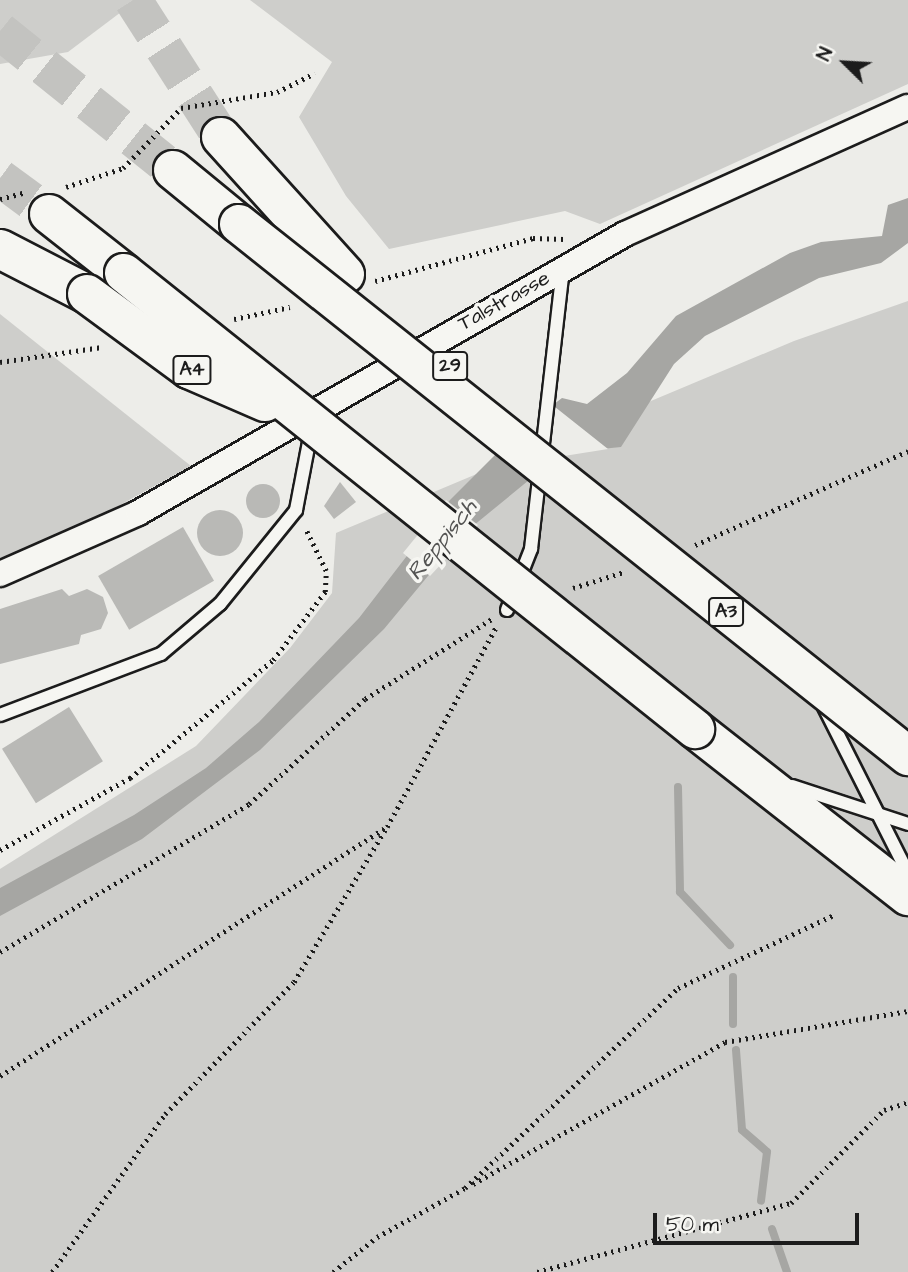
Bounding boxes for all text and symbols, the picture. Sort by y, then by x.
north arrow [810,28,880,98]
text: N [811,43,840,65]
street label: Talstrasse [454,266,554,336]
road number: 29 [431,350,469,382]
road number: A4 [171,354,213,386]
water label: Reppisch [401,494,483,586]
road number: A3 [707,596,745,628]
scale bar [656,1198,862,1242]
text: 50 m [666,1210,719,1239]

